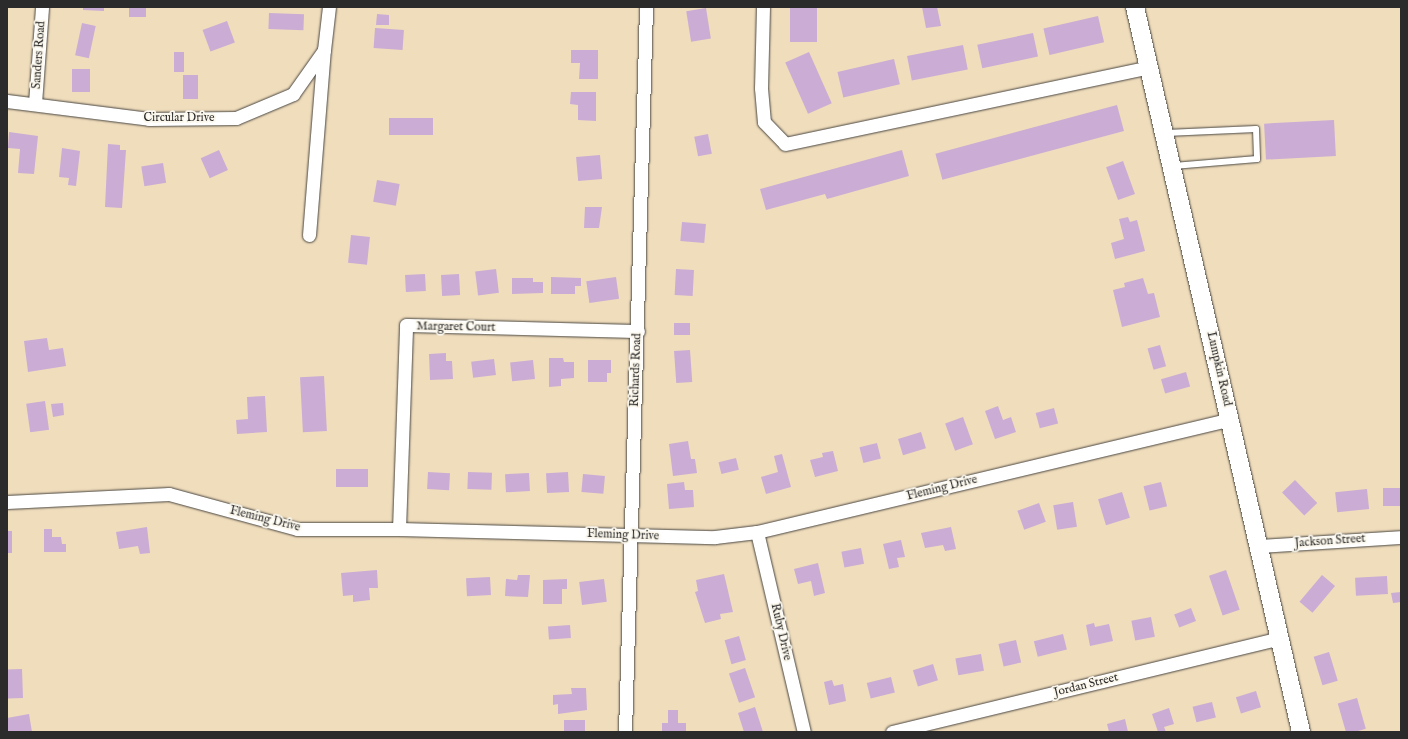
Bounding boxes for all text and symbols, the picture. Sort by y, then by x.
street label: Sanders Road [29,21,49,89]
street label: Circular Drive [144,111,214,125]
street label: Margaret Court [416,319,496,335]
street label: Lumpkin Road [1203,330,1235,408]
street label: Richards Road [628,333,644,407]
street label: Fleming Drive [905,472,979,504]
street label: Fleming Drive [228,503,302,535]
street label: Fleming Drive [587,527,659,543]
street label: Jackson Street [1294,531,1366,551]
street label: Ruby Drive [767,602,795,662]
street label: Jordan Street [1052,670,1120,700]

